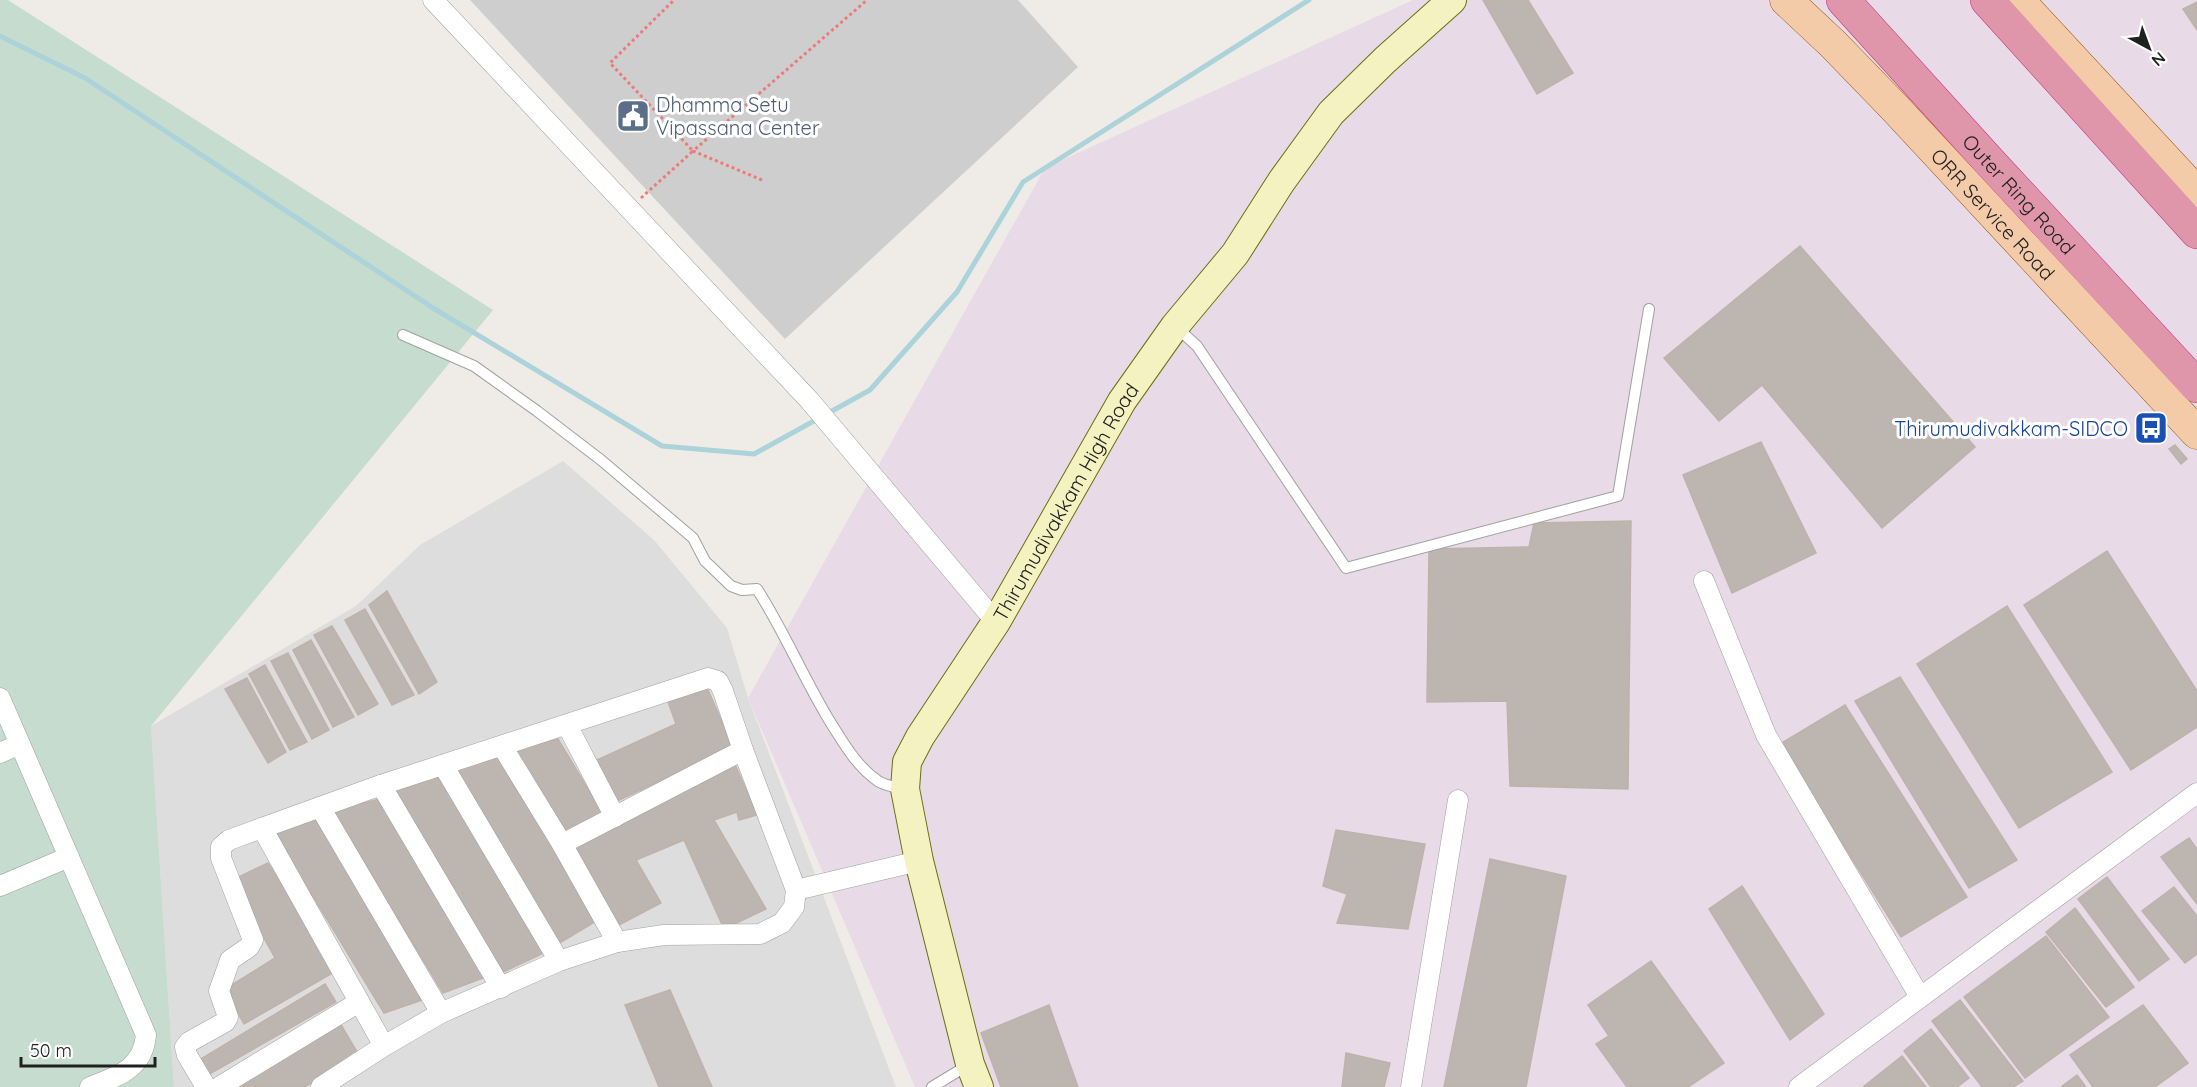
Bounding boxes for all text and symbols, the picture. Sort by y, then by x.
north arrow [2119,18,2179,78]
text: N [2148,48,2170,71]
place label: Dhamma Setu Vipassana Center [656,92,820,140]
public building icon: Dhamma Setu Vipassana Center [615,98,651,134]
street label: Outer Ring Road [1958,128,2081,259]
street label: ORR Service Road [1926,143,2061,285]
street label: Thirumudivakkam High Road [987,378,1143,625]
bus stop icon: Thirumudivakkam-SIDCO [2133,410,2169,446]
place label: Thirumudivakkam-SIDCO [1894,416,2128,441]
scale bar [21,1030,154,1068]
text: 50 m [30,1039,72,1062]

